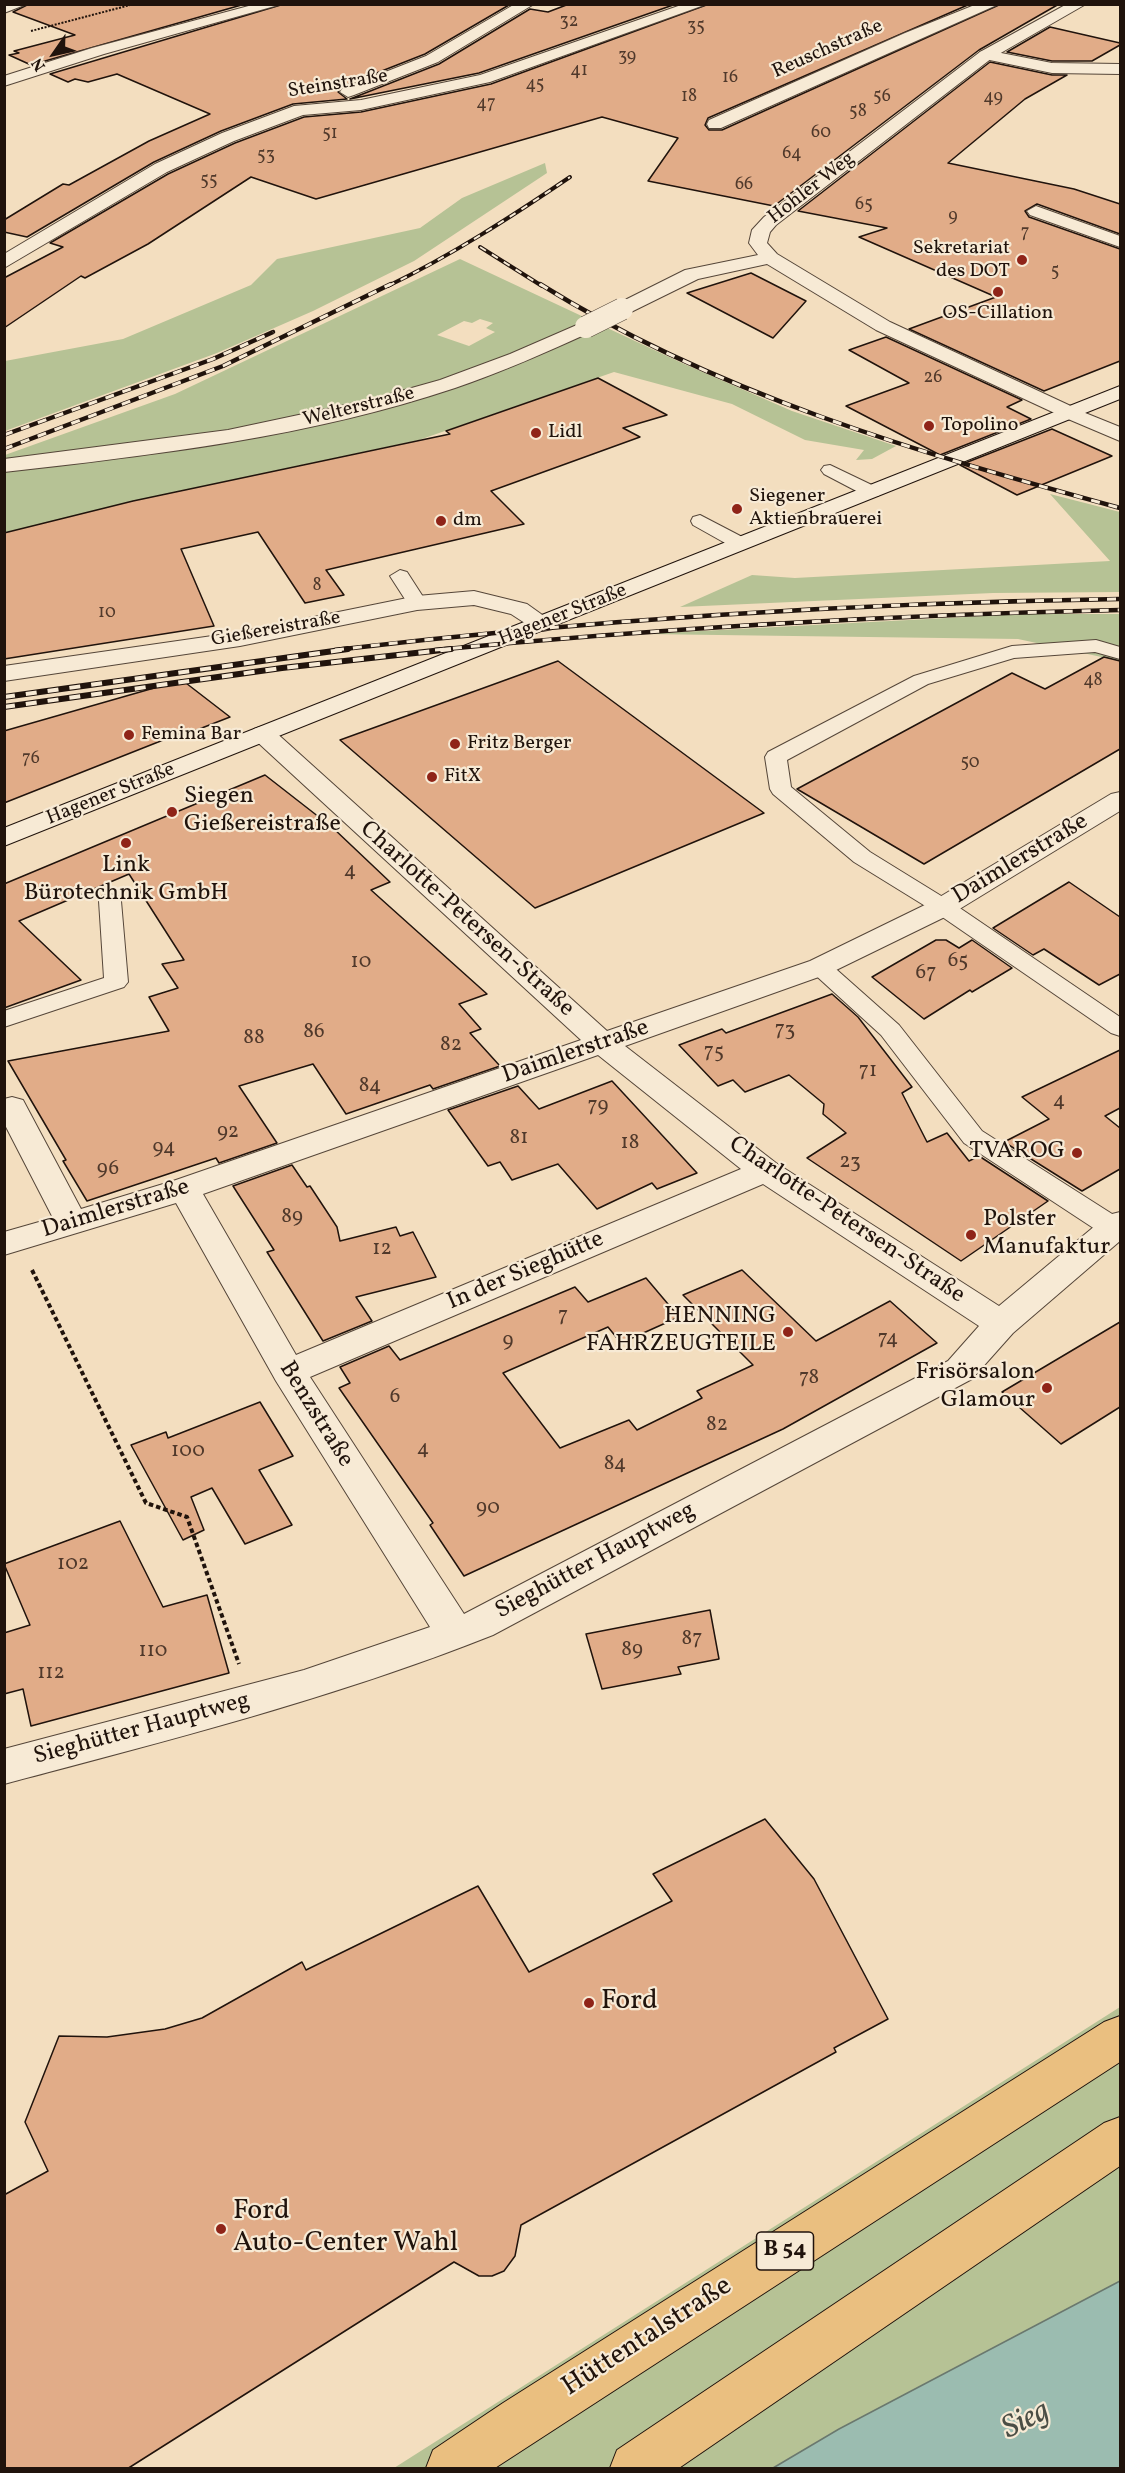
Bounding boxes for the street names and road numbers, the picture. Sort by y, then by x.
street label: Reuschstraße [769,15,887,85]
street label: Steinstraße [286,65,390,105]
street label: Hohler Weg [764,148,860,230]
street label: Welterstraße [301,383,417,433]
street label: Hagener Straße [495,579,631,653]
street label: Gießereistraße [210,607,342,653]
street label: Hagener Straße [43,758,179,832]
street label: Daimlerstraße [948,808,1094,912]
street label: Charlotte-Petersen-Straße [353,816,579,1024]
street label: Daimlerstraße [499,1014,653,1092]
street label: Charlotte-Petersen-Straße [722,1131,970,1311]
street label: Daimlerstraße [39,1174,193,1246]
street label: In der Sieghütte [443,1226,609,1318]
street label: Benzstraße [271,1357,359,1473]
street label: Sieghütter Hauptweg [491,1497,701,1627]
street label: Sieghütter Hauptweg [31,1687,253,1773]
road number: B 54 [756,2232,814,2270]
street label: Hüttentalstraße [557,2271,739,2405]

